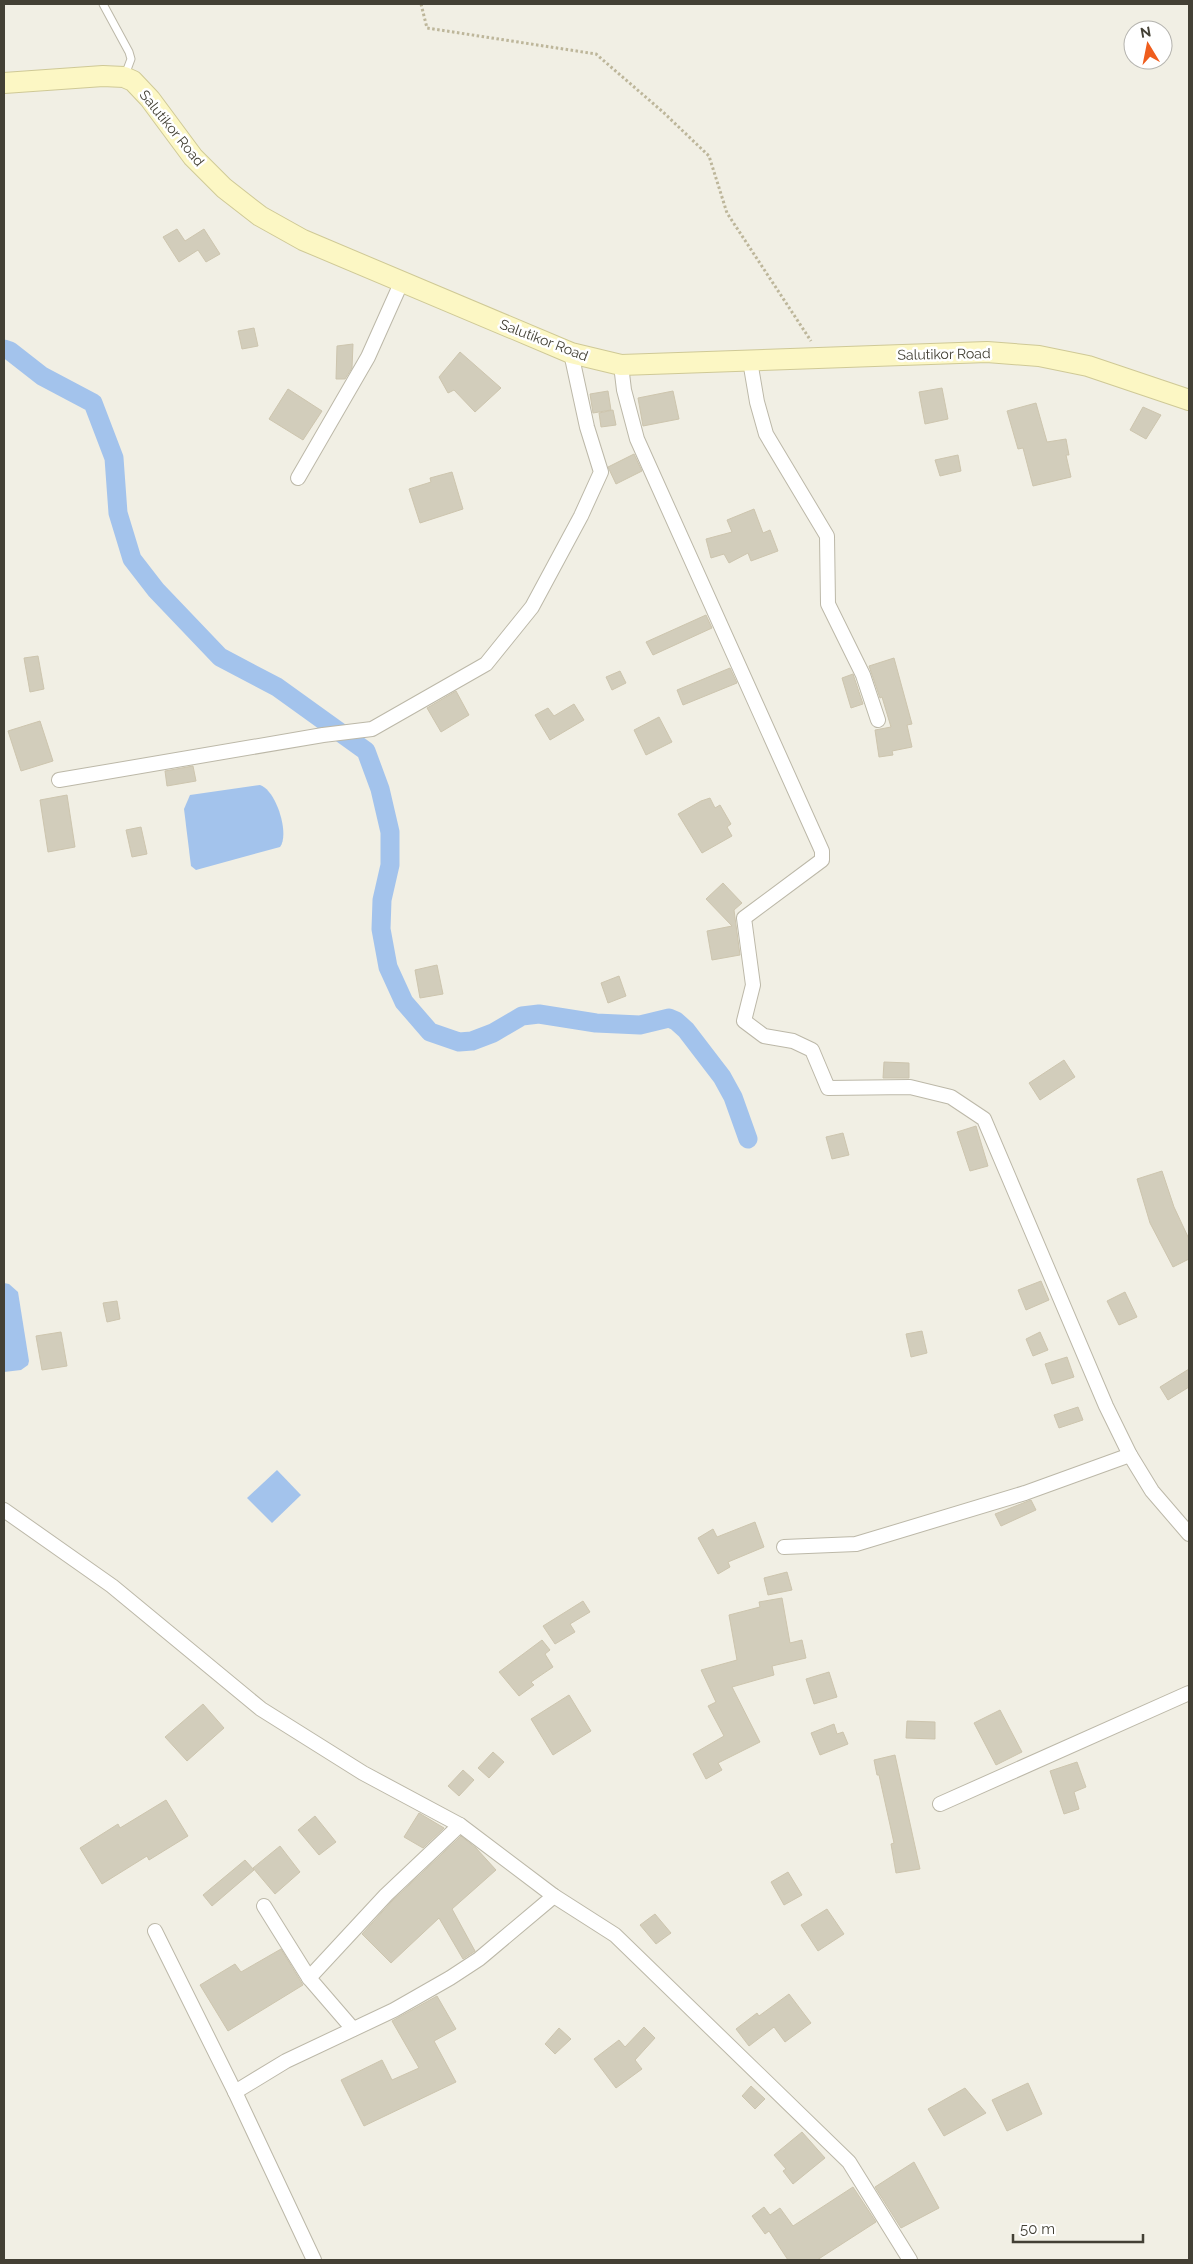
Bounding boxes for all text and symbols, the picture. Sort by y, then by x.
north arrow [1123,20,1173,70]
text: N [1139,23,1152,41]
street label: Salutikor Road [136,87,208,169]
street label: Salutikor Road [498,316,590,364]
street label: Salutikor Road [897,345,991,363]
scale bar [1013,2212,1143,2244]
text: 50 m [1020,2220,1055,2238]

